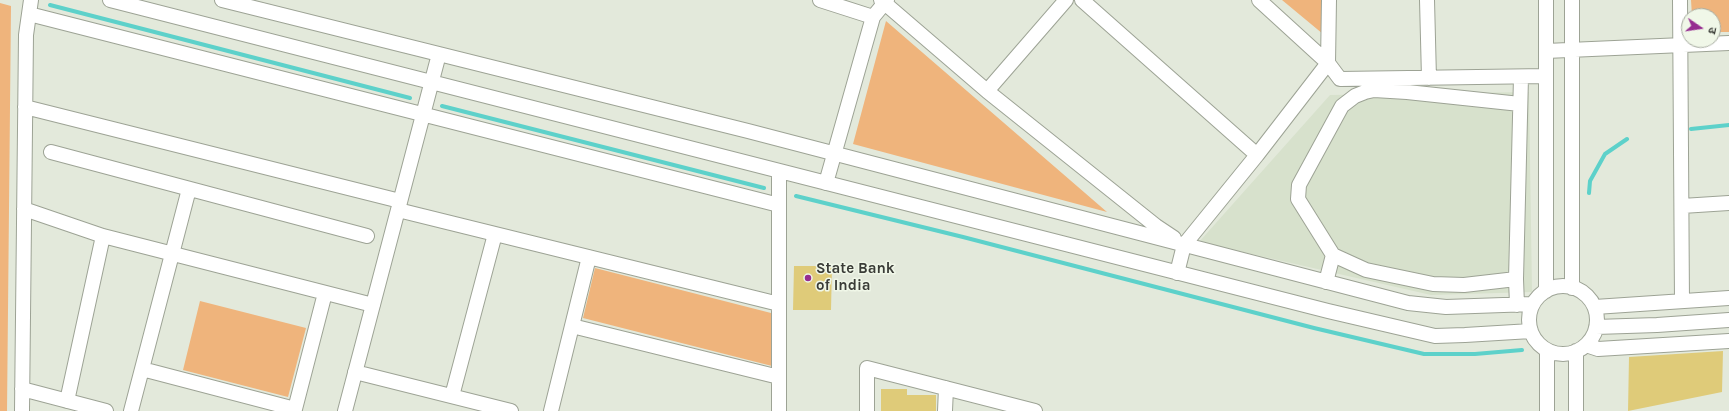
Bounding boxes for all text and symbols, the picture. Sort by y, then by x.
north arrow [1681,8,1721,48]
text: उ [1705,26,1719,35]
place label: State Bank of India [816,260,895,295]
marker: State Bank of India [803,273,813,283]

